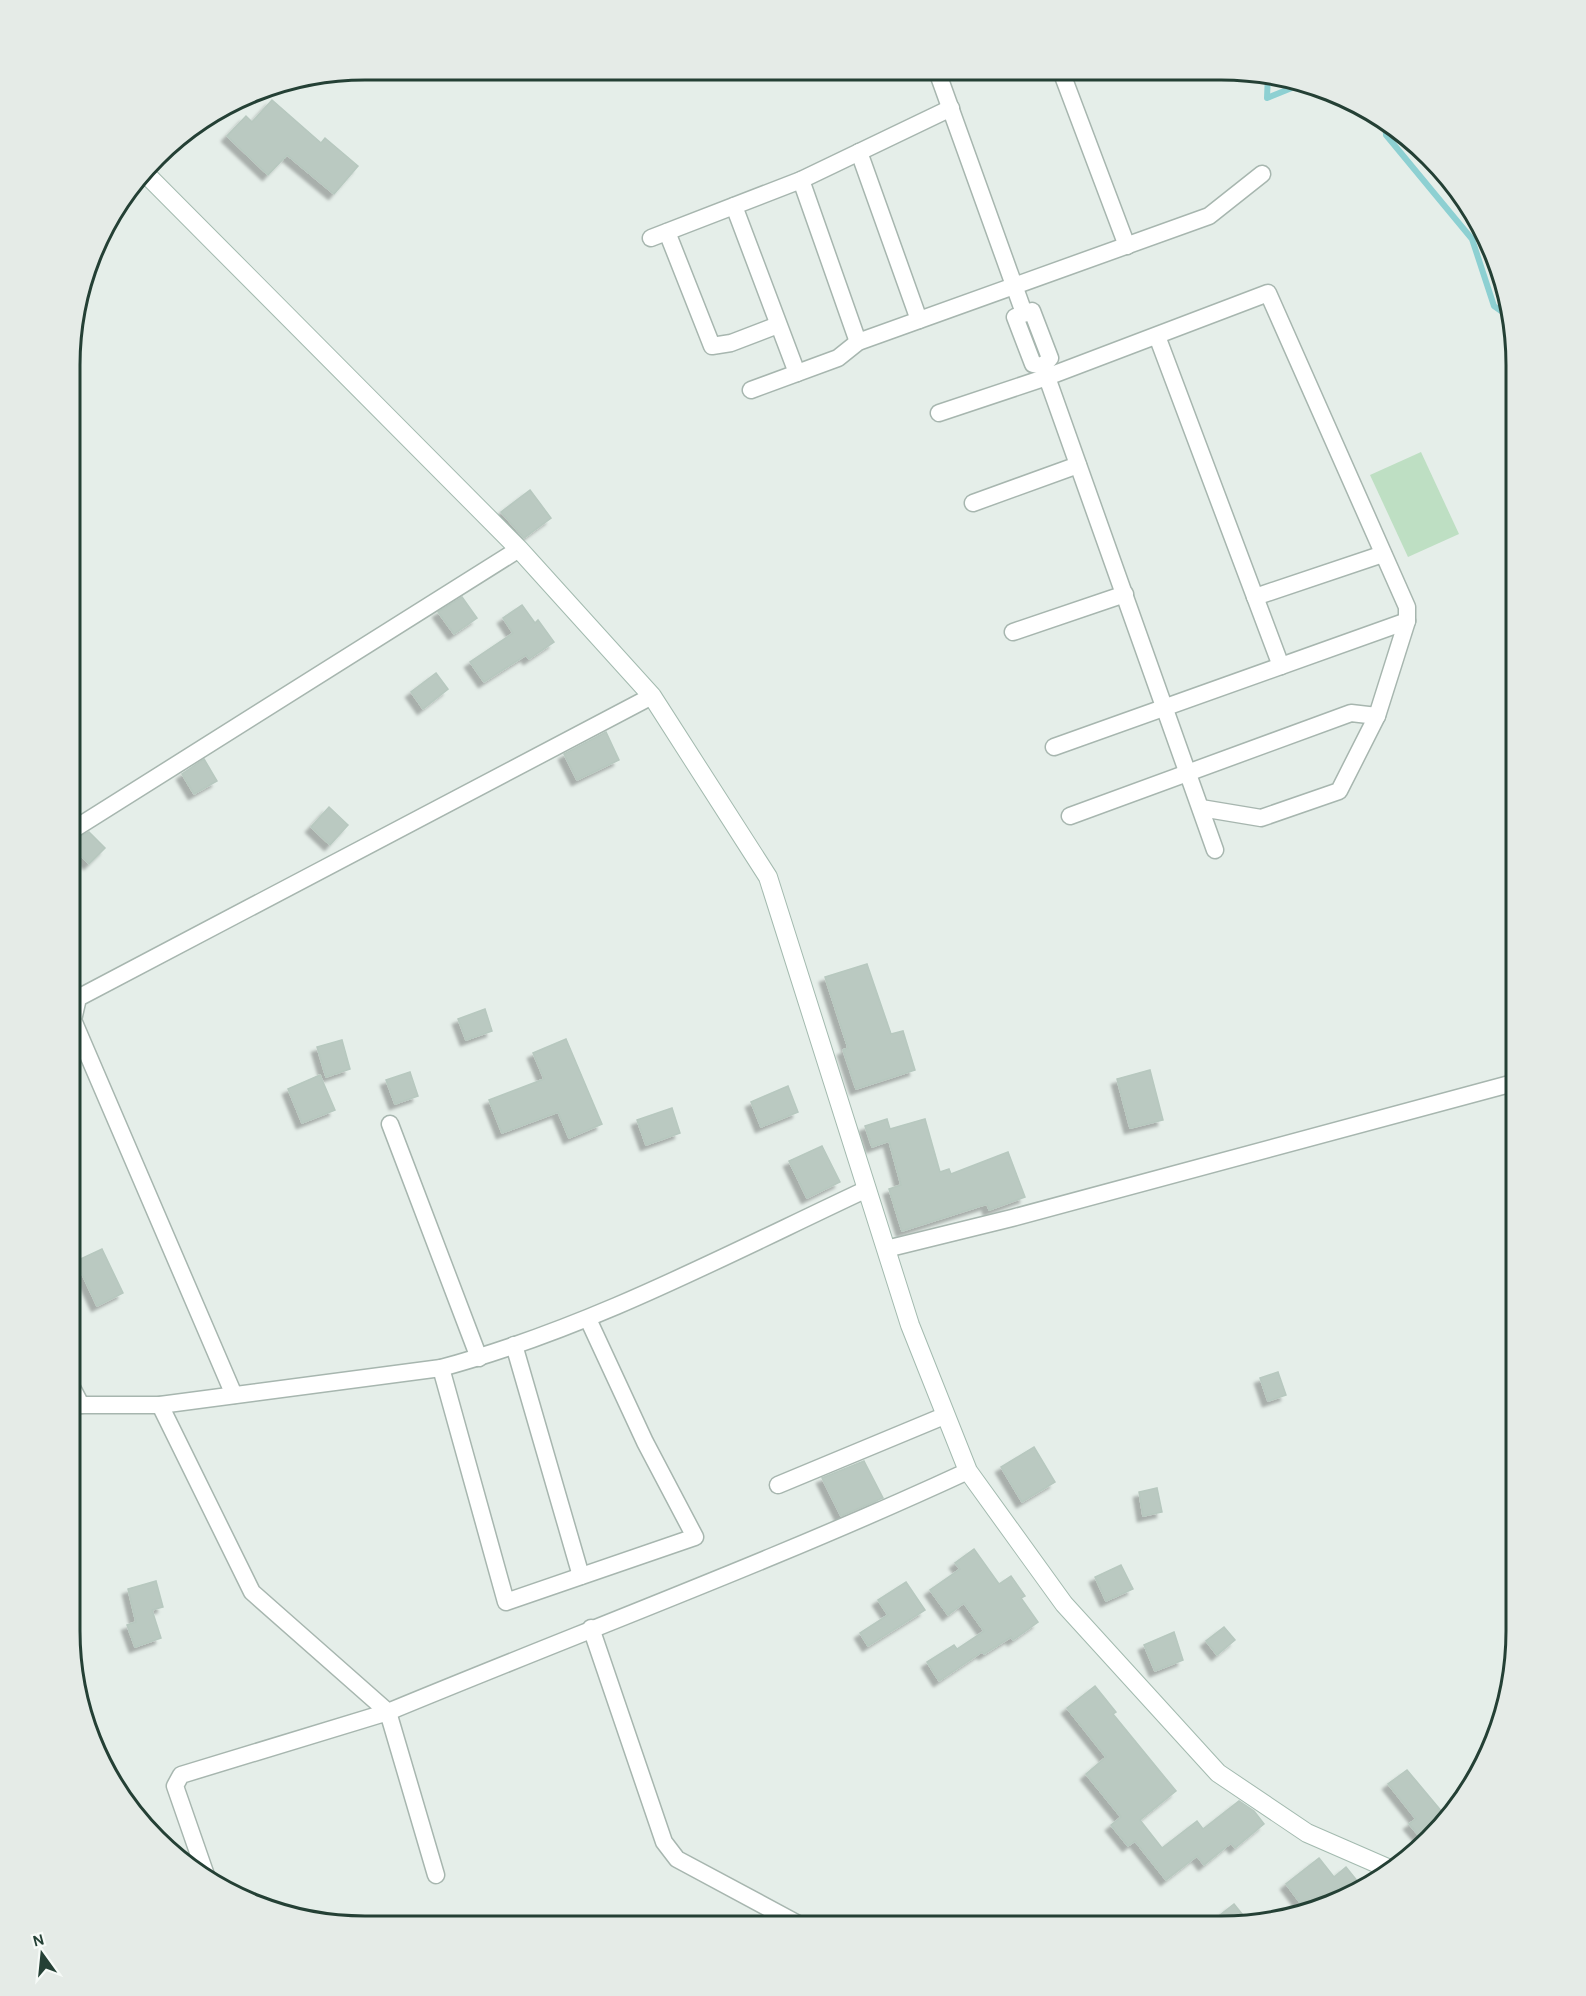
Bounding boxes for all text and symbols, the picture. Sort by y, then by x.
north arrow [12,1924,72,1984]
text: N [30,1929,46,1951]

